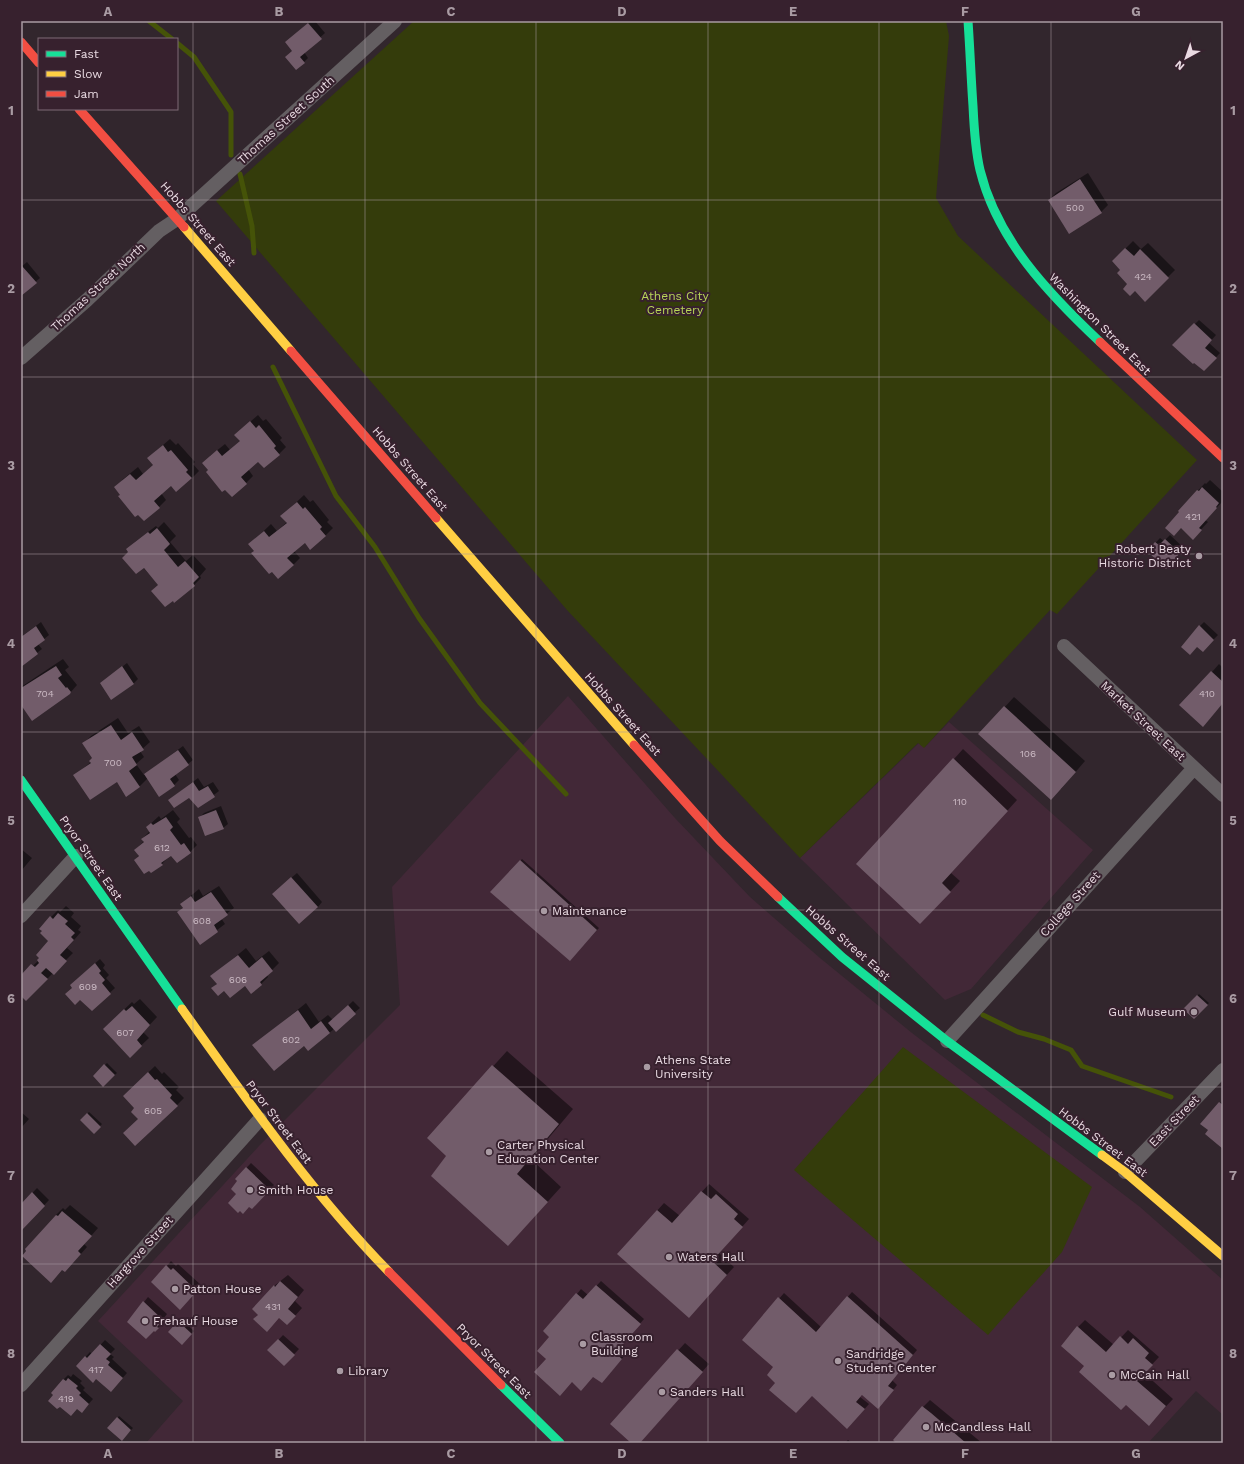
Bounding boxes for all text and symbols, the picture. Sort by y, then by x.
text: A [104,4,113,19]
text: B [275,4,284,19]
text: C [447,4,456,19]
text: D [617,4,627,19]
text: E [789,4,797,19]
text: F [961,4,969,19]
text: G [1131,4,1141,19]
legend [38,38,178,110]
north arrow [1166,38,1206,78]
text: Fast [74,47,99,61]
text: N [1173,58,1187,73]
text: Slow [74,67,102,81]
street label: Thomas Street South [235,73,337,167]
text: Jam [74,87,99,101]
text: 1 [8,103,14,118]
text: 1 [1230,103,1236,118]
street label: Hobbs Street East [157,179,239,269]
house number: 500 [1066,202,1084,213]
street label: Thomas Street North [48,240,148,334]
street label: Washington Street East [1046,270,1154,378]
house number: 424 [1134,271,1152,282]
text: 2 [7,281,15,296]
text: 2 [1229,281,1237,296]
park label: Athens City Cemetery [641,289,709,317]
street label: Hobbs Street East [369,424,451,514]
text: 3 [7,458,15,473]
text: 3 [1229,458,1237,473]
house number: 421 [1185,511,1201,522]
place label: Robert Beaty Historic District [1099,542,1192,570]
marker: Robert Beaty Historic District [1194,551,1204,561]
text: 4 [7,636,16,651]
text: 4 [1229,636,1238,651]
street label: Hobbs Street East [582,669,664,759]
street label: Market Street East [1098,678,1188,764]
house number: 704 [36,688,54,699]
house number: 410 [1199,688,1215,699]
house number: 106 [1020,748,1036,759]
house number: 700 [104,757,122,768]
house number: 110 [953,796,967,807]
text: 5 [7,813,15,828]
street label: Pryor Street East [56,813,126,903]
text: 5 [1229,813,1237,828]
house number: 612 [154,842,170,853]
street label: College Street [1037,868,1103,940]
street label: Hobbs Street East [803,902,893,984]
place label: Maintenance [552,904,627,918]
marker: Maintenance [539,906,549,916]
house number: 608 [193,915,211,926]
house number: 606 [229,974,247,985]
house number: 609 [79,981,97,992]
text: 6 [7,991,15,1006]
text: 6 [1229,991,1237,1006]
place label: Gulf Museum [1108,1005,1186,1019]
marker: Gulf Museum [1189,1007,1199,1017]
house number: 607 [116,1027,134,1038]
house number: 602 [282,1034,300,1045]
place label: Athens State University [655,1053,731,1081]
marker: Athens State University [642,1062,652,1072]
street label: Pryor Street East [243,1078,315,1166]
street label: East Street [1146,1092,1202,1150]
street label: Hobbs Street East [1056,1104,1150,1180]
house number: 605 [144,1105,162,1116]
place label: Carter Physical Education Center [497,1138,599,1166]
marker: Carter Physical Education Center [484,1147,494,1157]
text: 7 [7,1168,15,1183]
text: 7 [1229,1168,1237,1183]
place label: Smith House [258,1183,333,1197]
marker: Smith House [245,1185,255,1195]
street label: Hargrove Street [104,1213,176,1291]
place label: Waters Hall [677,1250,745,1264]
marker: Waters Hall [664,1252,674,1262]
place label: Patton House [183,1282,262,1296]
marker: Patton House [170,1284,180,1294]
house number: 431 [265,1301,281,1312]
place label: Frehauf House [153,1314,238,1328]
marker: Frehauf House [140,1316,150,1326]
street label: Pryor Street East [454,1321,534,1401]
place label: Classroom Building [591,1330,653,1358]
marker: Classroom Building [578,1339,588,1349]
text: 8 [7,1346,15,1361]
text: 8 [1229,1346,1237,1361]
place label: Sandridge Student Center [846,1347,936,1375]
marker: Sandridge Student Center [833,1356,843,1366]
house number: 417 [88,1364,104,1375]
place label: Library [348,1364,389,1378]
marker: Library [335,1366,345,1376]
place label: McCain Hall [1120,1368,1190,1382]
marker: McCain Hall [1107,1370,1117,1380]
place label: Sanders Hall [670,1385,745,1399]
marker: Sanders Hall [657,1387,667,1397]
house number: 419 [58,1393,74,1404]
place label: McCandless Hall [934,1420,1031,1434]
marker: McCandless Hall [921,1422,931,1432]
text: A [104,1446,113,1461]
text: B [275,1446,284,1461]
text: C [447,1446,456,1461]
text: D [617,1446,627,1461]
text: E [789,1446,797,1461]
text: F [961,1446,969,1461]
text: G [1131,1446,1141,1461]

